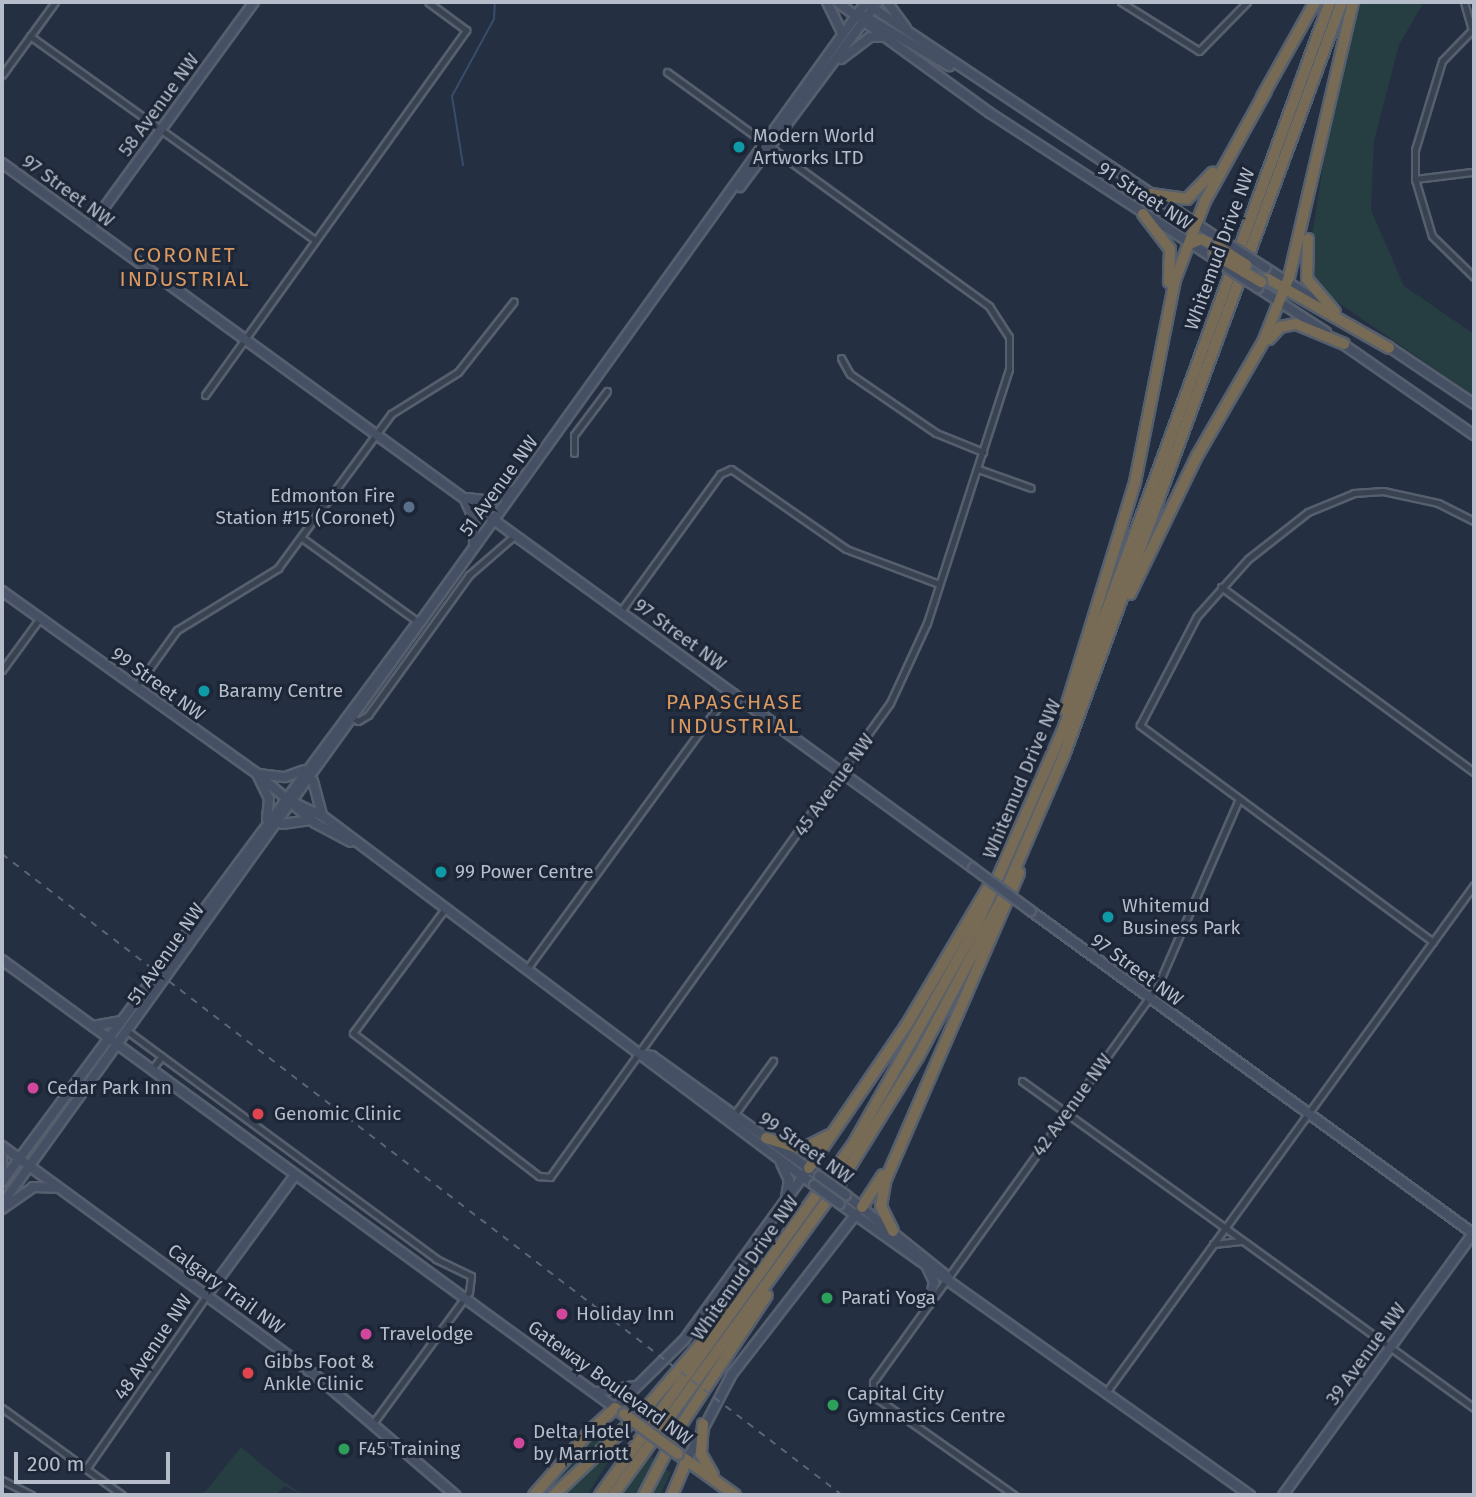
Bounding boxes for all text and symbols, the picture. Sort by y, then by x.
street label: 58 Avenue NW [114,49,204,161]
place label: Modern World Artworks LTD [753,125,875,169]
marker: Modern World Artworks LTD [731,139,747,155]
street label: 97 Street NW [17,150,119,232]
street label: 91 Street NW [1093,157,1197,235]
street label: Whitemud Drive NW [1180,165,1260,333]
district label: CORONET INDUSTRIAL [121,242,249,292]
street label: 51 Avenue NW [455,431,543,541]
place label: Edmonton Fire Station #15 (Coronet) [216,485,395,529]
marker: Edmonton Fire Station #15 (Coronet) [401,499,417,515]
street label: 97 Street NW [629,594,731,676]
street label: 99 Street NW [107,642,209,726]
place label: Baramy Centre [218,680,343,702]
marker: Baramy Centre [196,683,212,699]
district label: PAPASCHASE INDUSTRIAL [667,689,803,739]
street label: Whitemud Drive NW [978,696,1066,862]
street label: 45 Avenue NW [789,729,879,841]
place label: 99 Power Centre [455,861,594,883]
marker: 99 Power Centre [433,864,449,880]
place label: Whitemud Business Park [1122,895,1240,939]
street label: 51 Avenue NW [123,899,209,1009]
marker: Whitemud Business Park [1100,909,1116,925]
street label: 97 Street NW [1086,929,1188,1011]
street label: 42 Avenue NW [1027,1049,1117,1161]
place label: Cedar Park Inn [47,1077,172,1099]
marker: Cedar Park Inn [25,1080,41,1096]
place label: Genomic Clinic [274,1103,401,1125]
marker: Genomic Clinic [248,1104,268,1124]
street label: 99 Street NW [754,1107,858,1189]
street label: Whitemud Drive NW [687,1191,803,1345]
street label: Calgary Trail NW [163,1239,289,1339]
place label: Parati Yoga [841,1287,936,1309]
street label: 48 Avenue NW [109,1290,197,1404]
marker: Parati Yoga [819,1290,835,1306]
street label: 39 Avenue NW [1321,1298,1411,1410]
place label: Holiday Inn [576,1303,675,1325]
marker: Holiday Inn [554,1306,570,1322]
street label: Gateway Boulevard NW [523,1316,697,1450]
place label: Travelodge [380,1323,473,1345]
marker: Travelodge [358,1326,374,1342]
place label: Gibbs Foot & Ankle Clinic [264,1351,374,1395]
marker: Gibbs Foot & Ankle Clinic [238,1363,258,1383]
place label: Capital City Gymnastics Centre [847,1383,1006,1427]
marker: Capital City Gymnastics Centre [825,1397,841,1413]
place label: Delta Hotel by Marriott [533,1421,630,1465]
marker: Delta Hotel by Marriott [511,1435,527,1451]
scale bar [18,1438,173,1482]
place label: F45 Training [358,1438,460,1460]
marker: F45 Training [336,1441,352,1457]
text: 200 m [27,1451,84,1477]

